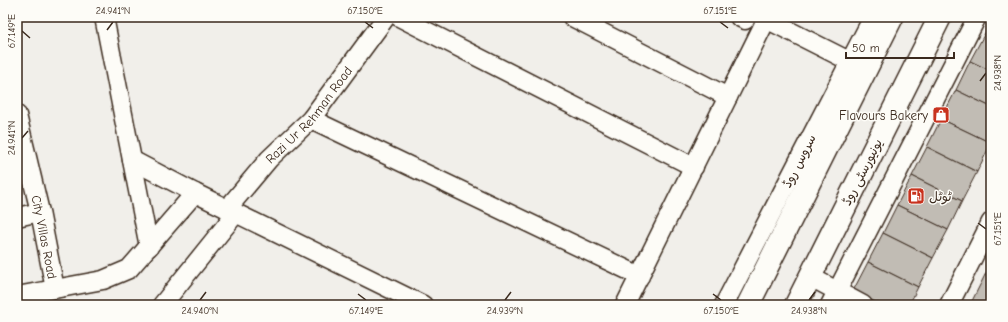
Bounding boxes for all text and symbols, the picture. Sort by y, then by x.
text: 24.941°N [96,5,130,17]
text: 67.150°E [347,5,383,17]
text: 67.151°E [703,5,737,17]
text: 67.149°E [6,14,18,48]
scale bar [846,34,954,60]
text: 50 m [852,41,880,55]
text: 24.938°N [992,55,1004,91]
street label: Razi Ur Rehman Road [262,63,355,166]
shop icon: Flavours Bakery [931,105,951,125]
place label: Flavours Bakery [839,108,928,123]
text: 24.941°N [6,121,18,155]
street label: سروس روڈ [779,132,820,191]
street label: یونیورسٹی روڈ [839,136,887,209]
fuel station icon: ٹوٹل [906,186,926,206]
place label: ٹوٹل [929,189,952,205]
street label: City Villas Road [29,194,60,280]
text: 67.151°E [992,212,1004,246]
text: 24.940°N [182,305,218,317]
text: 67.149°E [349,305,383,317]
text: 24.939°N [487,305,523,317]
text: 67.150°E [703,305,739,317]
text: 24.938°N [791,305,827,317]

